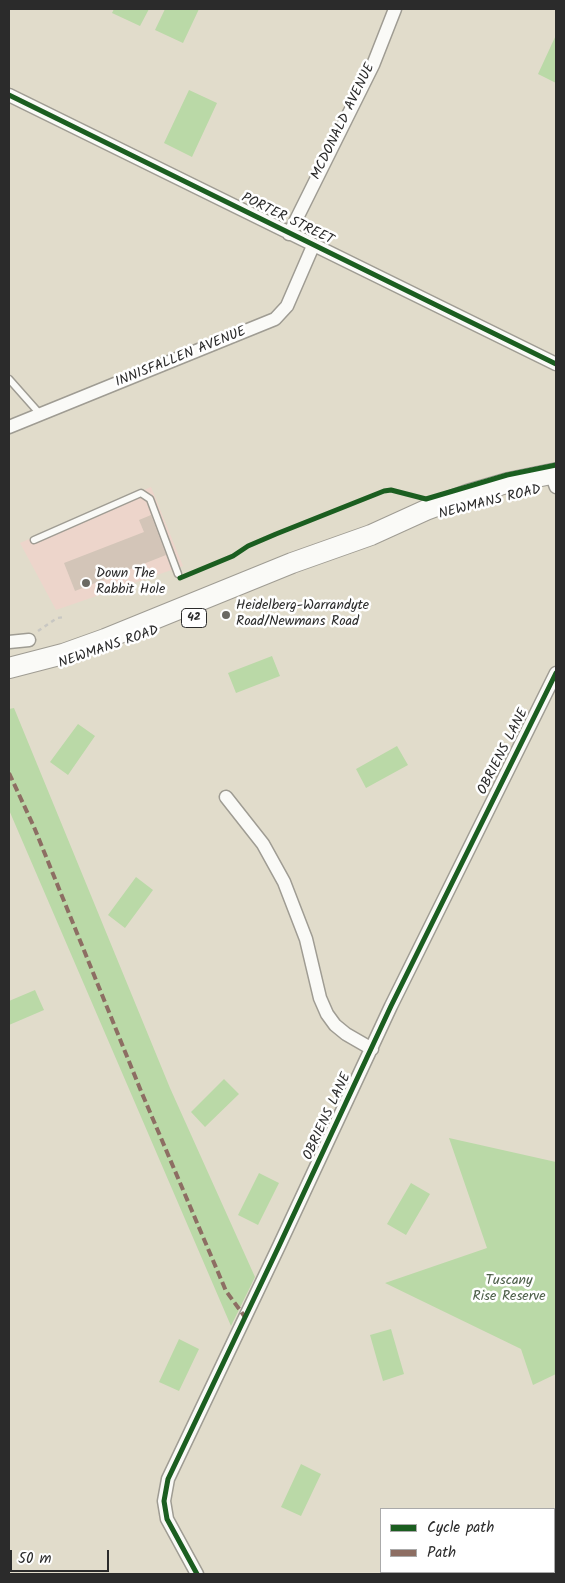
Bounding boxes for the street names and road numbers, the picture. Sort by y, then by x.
street label: MCDONALD AVENUE [309,61,379,183]
street label: PORTER STREET [238,190,336,250]
street label: INNISFALLEN AVENUE [113,324,249,392]
street label: NEWMANS ROAD [437,482,543,524]
road number: 42 [182,608,206,628]
street label: NEWMANS ROAD [57,623,161,673]
street label: OBRIENS LANE [475,706,533,798]
street label: OBRIENS LANE [300,1071,356,1163]

